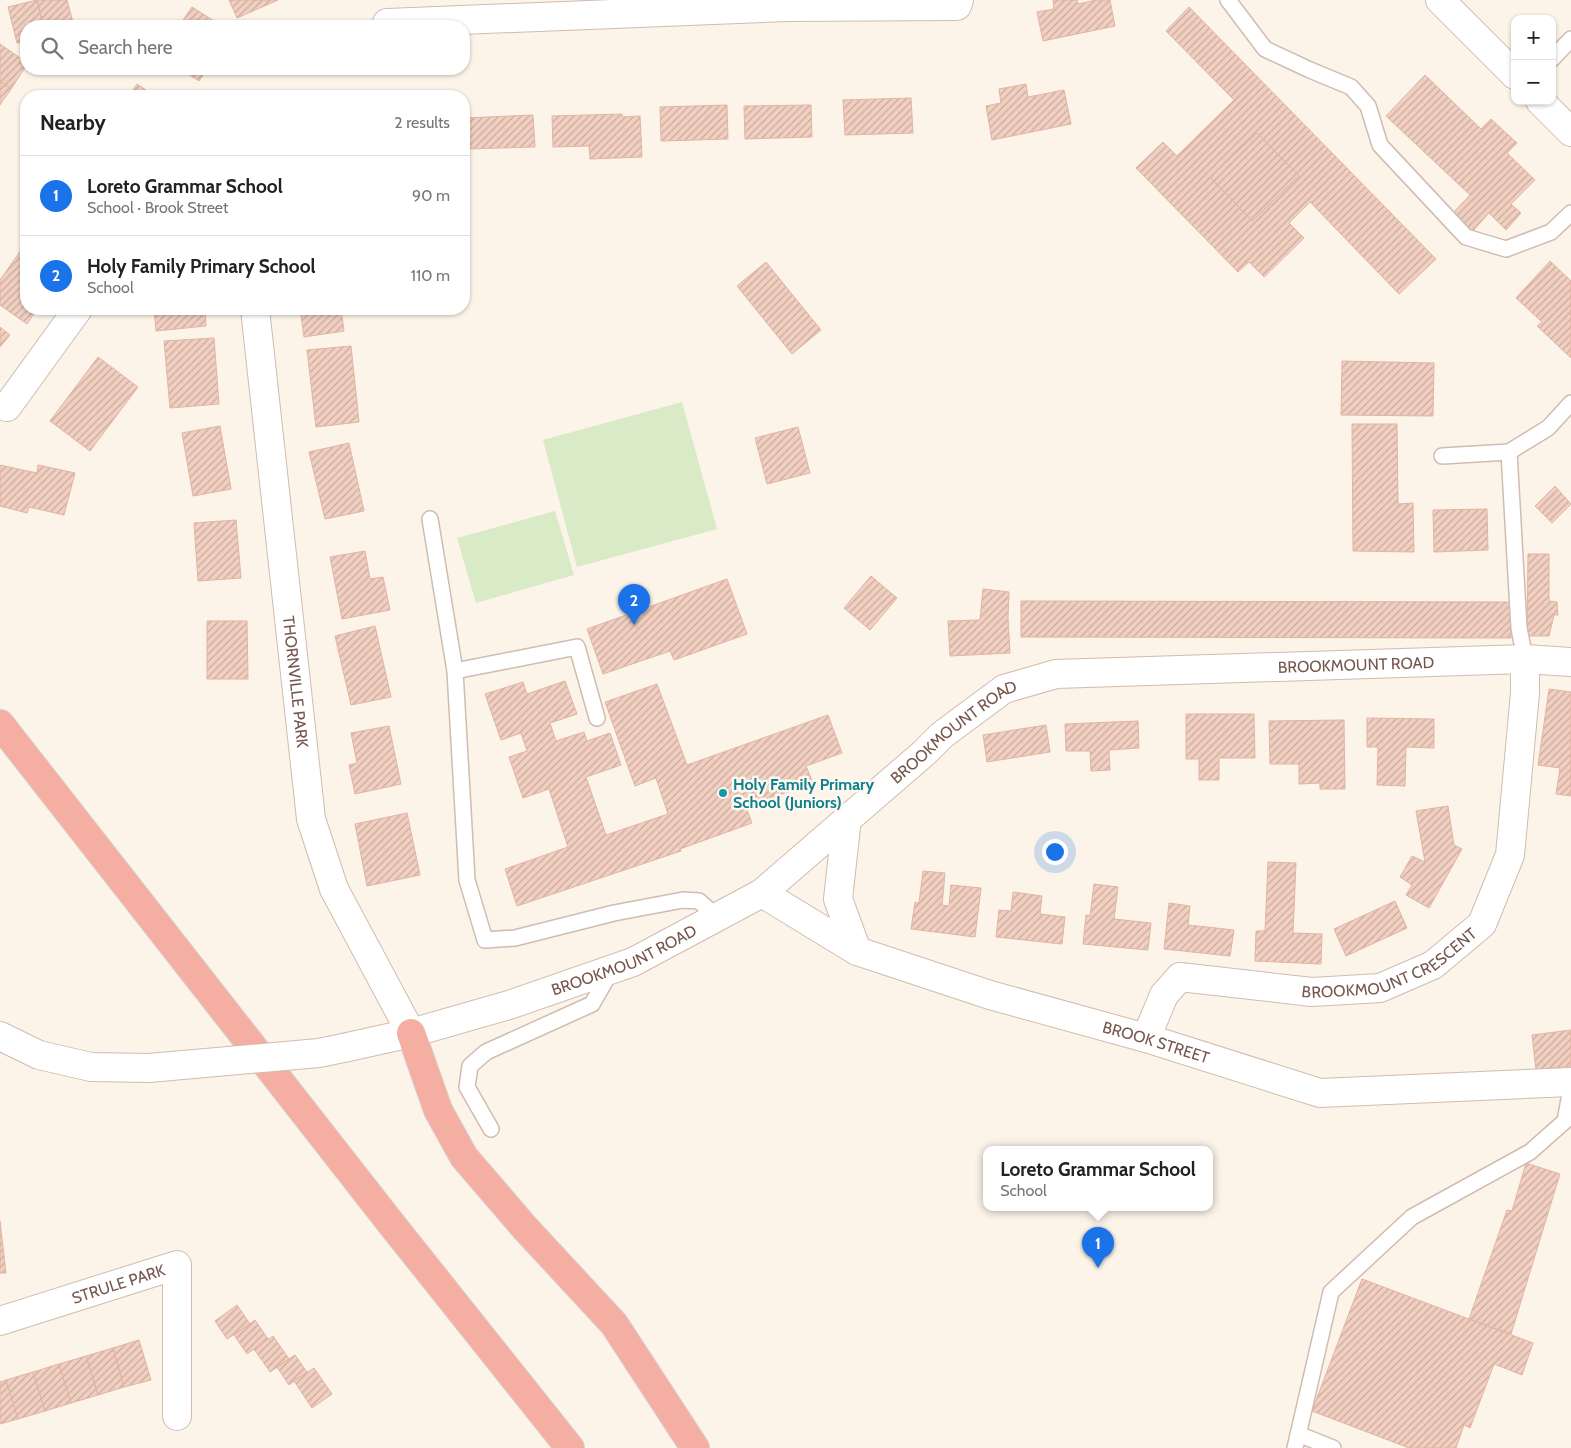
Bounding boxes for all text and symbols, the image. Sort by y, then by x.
map controls [1511,15,1556,105]
button: + [1511,15,1556,60]
search box [20,20,470,75]
icon: search [38,34,66,62]
text: Search here [78,36,172,59]
button: − [1511,60,1556,105]
text: Nearby [40,110,106,135]
text: 2 results [394,113,450,132]
text: Loreto Grammar School [87,175,283,198]
text: 1 [53,186,59,205]
text: 90 m [412,186,450,205]
text: School · Brook Street [87,198,228,217]
text: Holy Family Primary School [87,255,315,278]
text: 2 [52,266,60,285]
text: 110 m [411,266,450,285]
text: School [87,278,134,297]
pin: 2 [618,584,650,625]
street label: THORNVILLE PARK [279,615,312,749]
street label: BROOKMOUNT ROAD [1277,653,1434,677]
street label: BROOKMOUNT ROAD [887,677,1019,788]
place label: Holy Family Primary School (Juniors) [733,775,874,812]
marker: Holy Family Primary School (Juniors) [717,787,729,799]
your location [1042,839,1068,865]
street label: BROOKMOUNT ROAD [549,921,700,1000]
street label: BROOKMOUNT CRESCENT [1301,924,1481,1002]
street label: BROOK STREET [1101,1018,1212,1068]
popup [983,1146,1213,1211]
text: Loreto Grammar School [1000,1158,1196,1181]
text: School [1000,1181,1047,1200]
pin: 1 [1082,1227,1114,1268]
street label: STRULE PARK [69,1260,167,1308]

